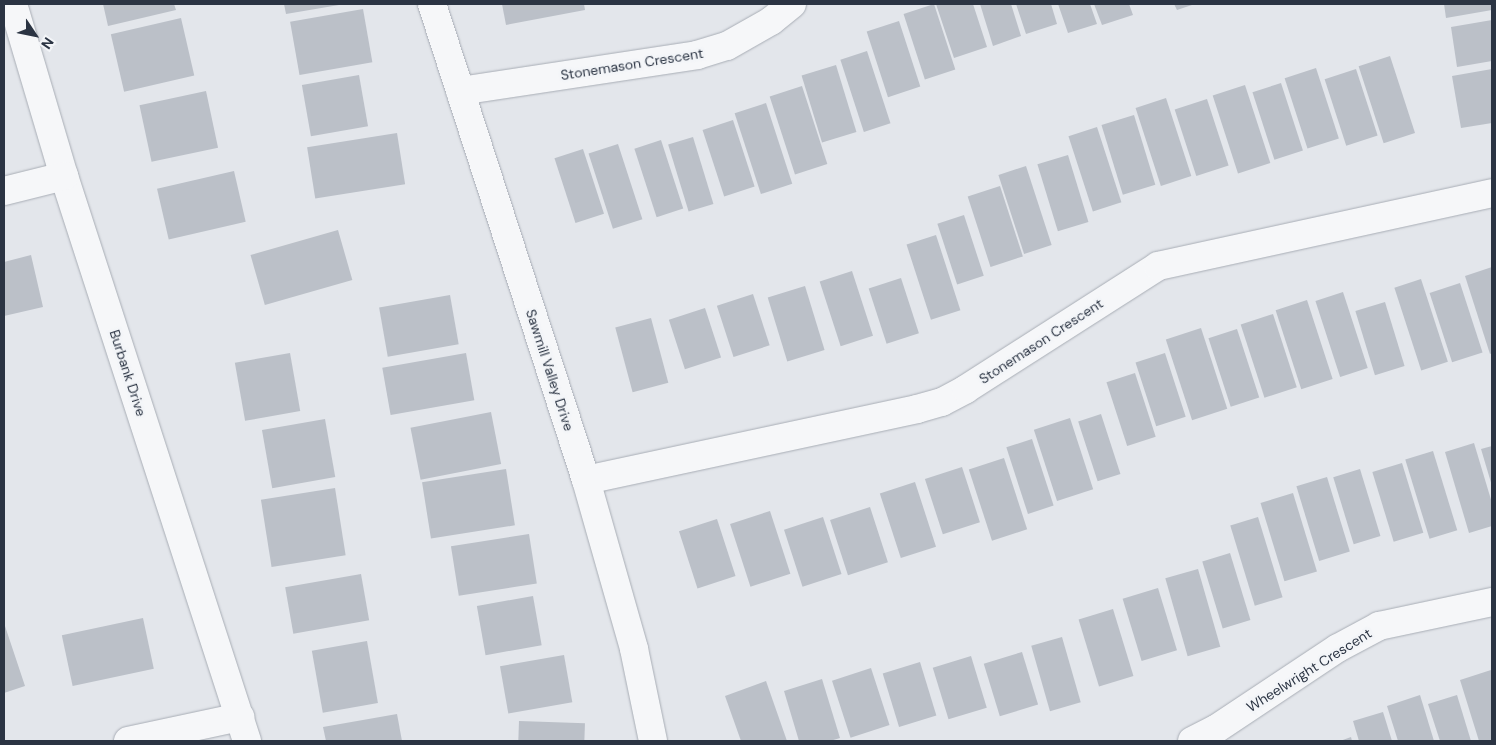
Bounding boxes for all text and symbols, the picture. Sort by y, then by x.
north arrow [10,10,60,60]
text: N [37,34,58,53]
street label: Stonemason Crescent [559,44,705,84]
street label: Stonemason Crescent [976,295,1106,387]
street label: Sawmill Valley Drive [522,307,578,433]
street label: Burbank Drive [106,328,150,418]
street label: Wheelwright Crescent [1243,625,1375,715]

